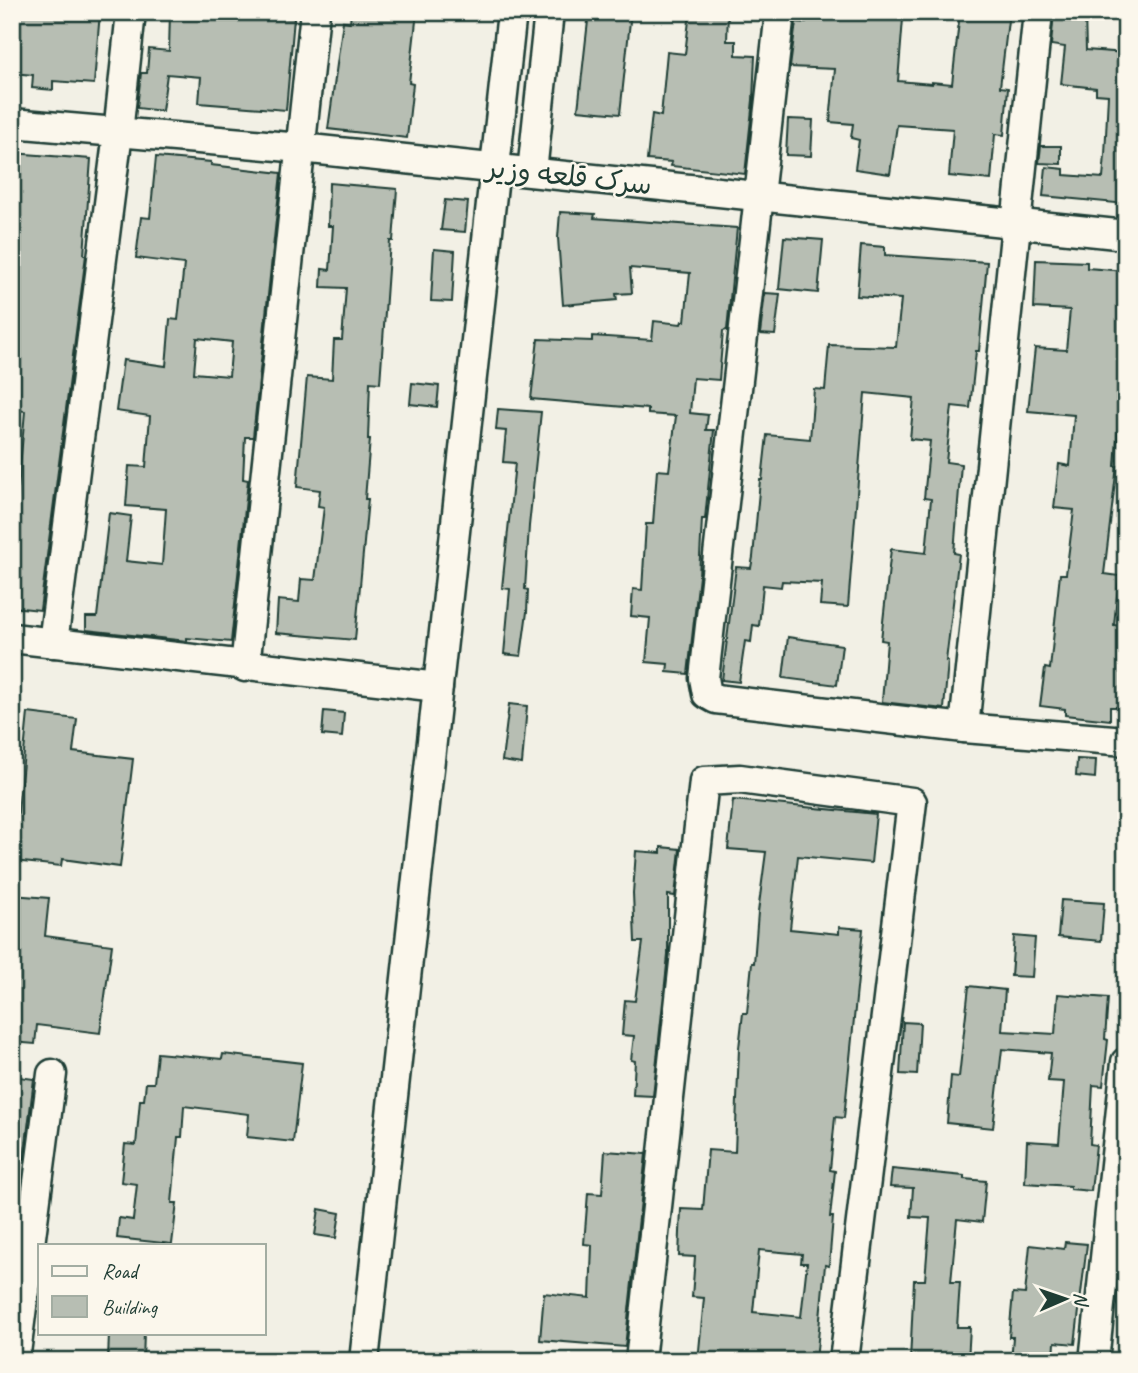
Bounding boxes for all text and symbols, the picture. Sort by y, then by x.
street label: سرک قلعه وزیر [482,150,654,202]
legend [38,1244,266,1334]
text: Road [102,1258,141,1284]
north arrow [1030,1264,1100,1334]
text: N [1069,1292,1093,1308]
text: Building [102,1294,159,1320]

